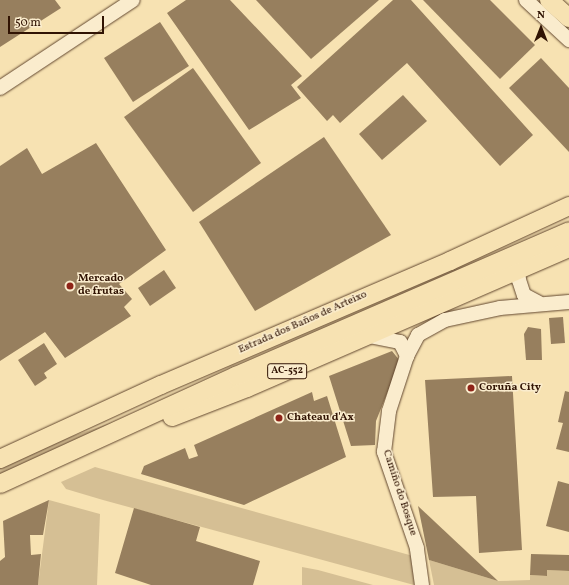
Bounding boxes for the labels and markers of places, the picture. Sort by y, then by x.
place label: Mercado de frutas [78,273,124,299]
marker: Mercado de frutas [65,281,75,291]
place label: Coruña City [479,381,541,395]
marker: Coruña City [466,383,476,393]
place label: Chateau d'Ax [287,411,354,425]
marker: Chateau d'Ax [274,413,284,423]

